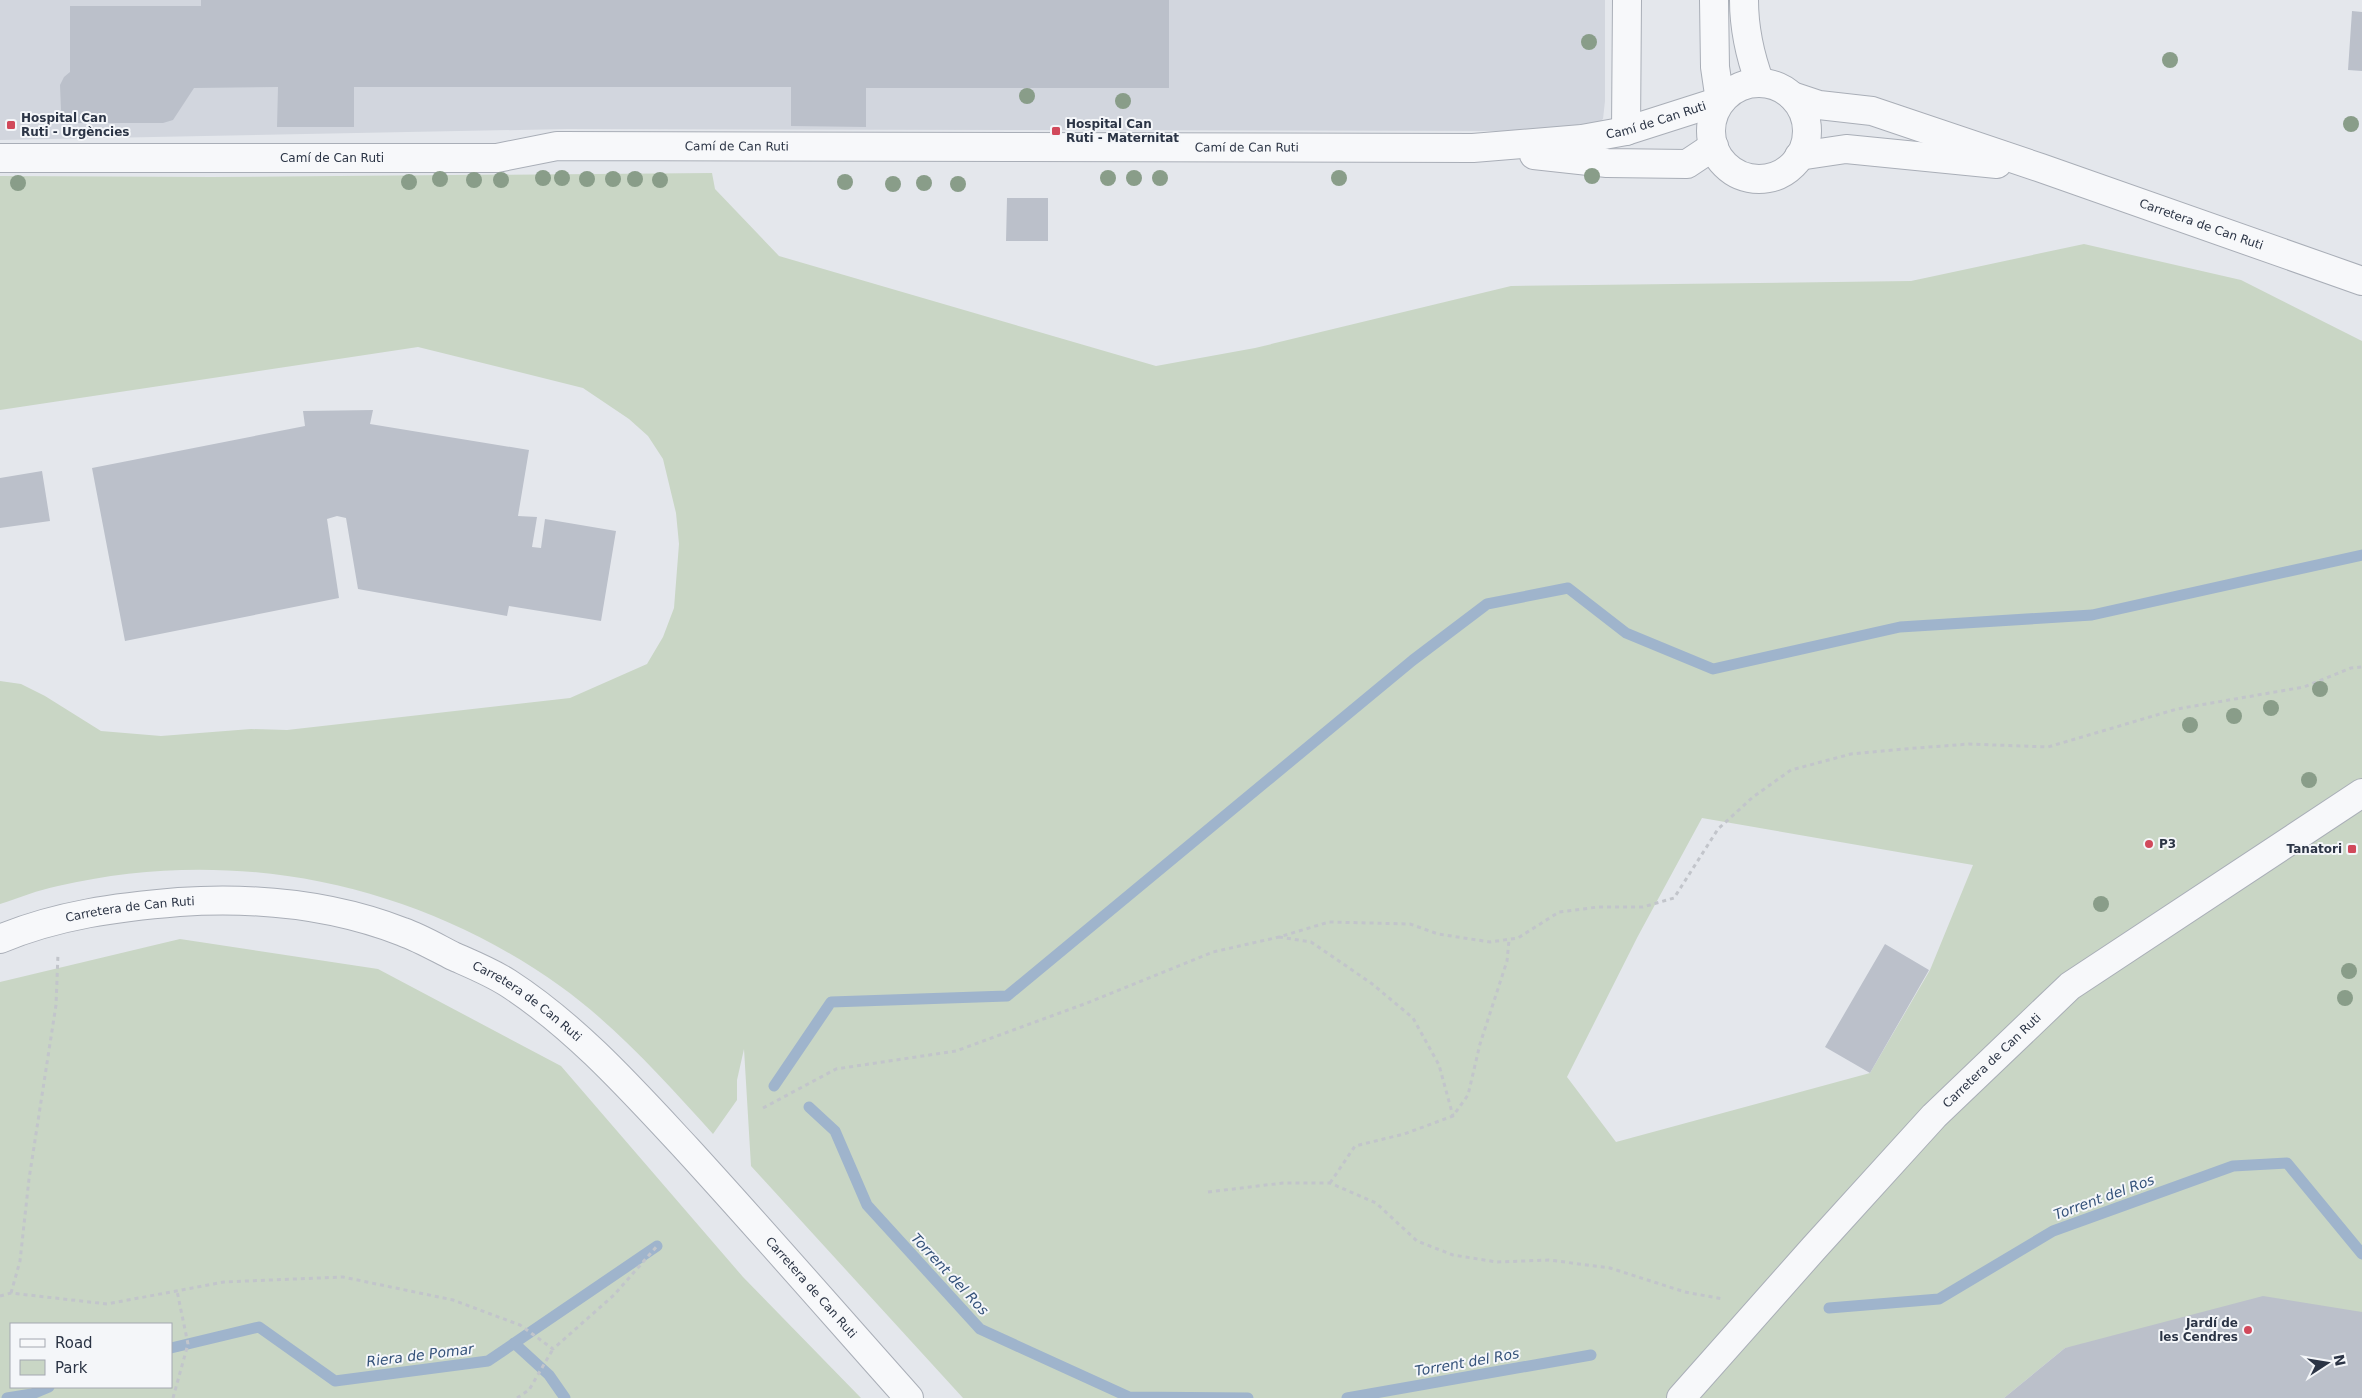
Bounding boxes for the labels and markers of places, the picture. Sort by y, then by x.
place label: Hospital Can Ruti - Urgències [21,111,129,139]
place label: Hospital Can Ruti - Maternitat [1066,117,1179,145]
marker: Hospital Can Ruti - Urgències [5,119,17,131]
marker: Hospital Can Ruti - Maternitat [1050,125,1062,137]
place label: P3 [2159,837,2176,851]
marker: P3 [2143,838,2155,850]
place label: Tanatori [2287,842,2342,856]
marker: Tanatori [2346,843,2358,855]
place label: Jardí de les Cendres [2159,1316,2238,1344]
marker: Jardí de les Cendres [2242,1324,2254,1336]

